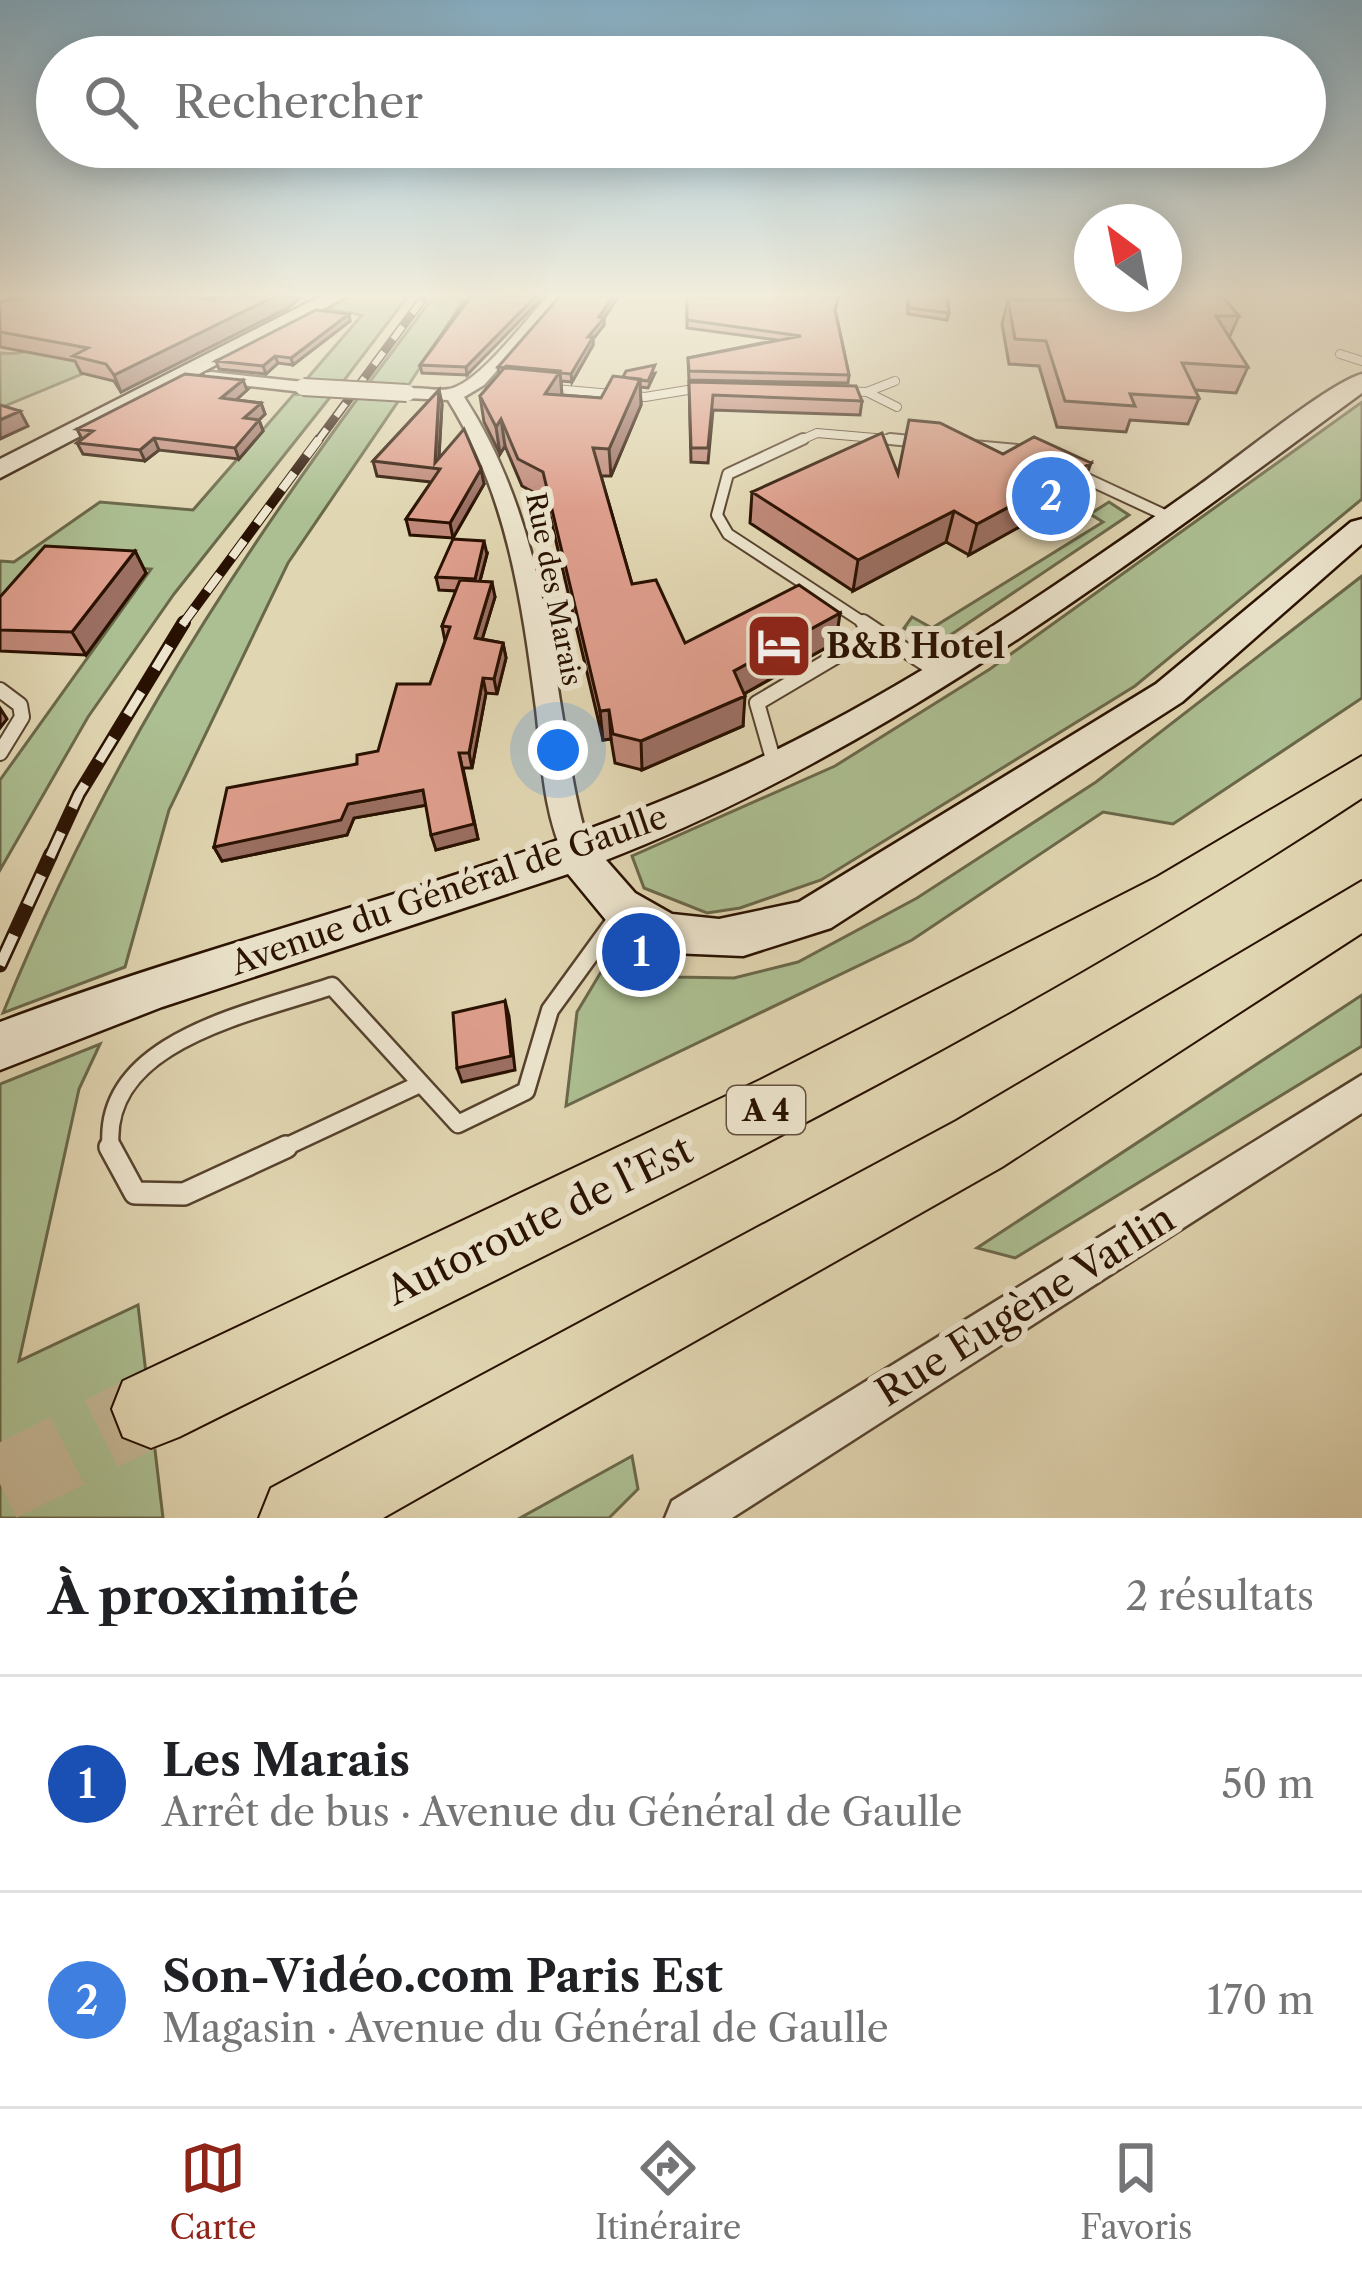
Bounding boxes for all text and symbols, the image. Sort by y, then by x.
search box [36,36,1326,168]
icon: search [78,69,144,135]
text: Rechercher [174,74,423,130]
north arrow [1074,204,1182,312]
pin: 2 [1012,451,1090,541]
street label: Rue des Marais [519,490,589,688]
hotel icon: B&B Hotel [744,611,814,681]
place label: B&B Hotel [826,626,1005,667]
your location [528,720,588,780]
street label: Avenue du Général de Gaulle [224,796,673,984]
pin: 1 [602,907,680,997]
road number: A 4 [727,1086,805,1134]
street label: Autoroute de l’Est [377,1125,700,1315]
street label: Rue Eugène Varlin [867,1194,1183,1416]
text: À proximité [48,1565,359,1627]
text: 2 résultats [1126,1572,1314,1620]
text: Les Marais [162,1732,410,1788]
text: 1 [78,1760,96,1808]
text: 50 m [1221,1760,1314,1808]
text: Arrêt de bus · Avenue du Général de Gaulle [162,1788,962,1836]
text: Son-Vidéo.com Paris Est [162,1948,723,2004]
text: 2 [75,1976,99,2024]
text: 170 m [1207,1976,1314,2024]
text: Magasin · Avenue du Général de Gaulle [162,2004,889,2052]
tab: Carte [169,2135,256,2248]
tab: Itinéraire [595,2135,741,2248]
tab: Favoris [1080,2135,1192,2248]

